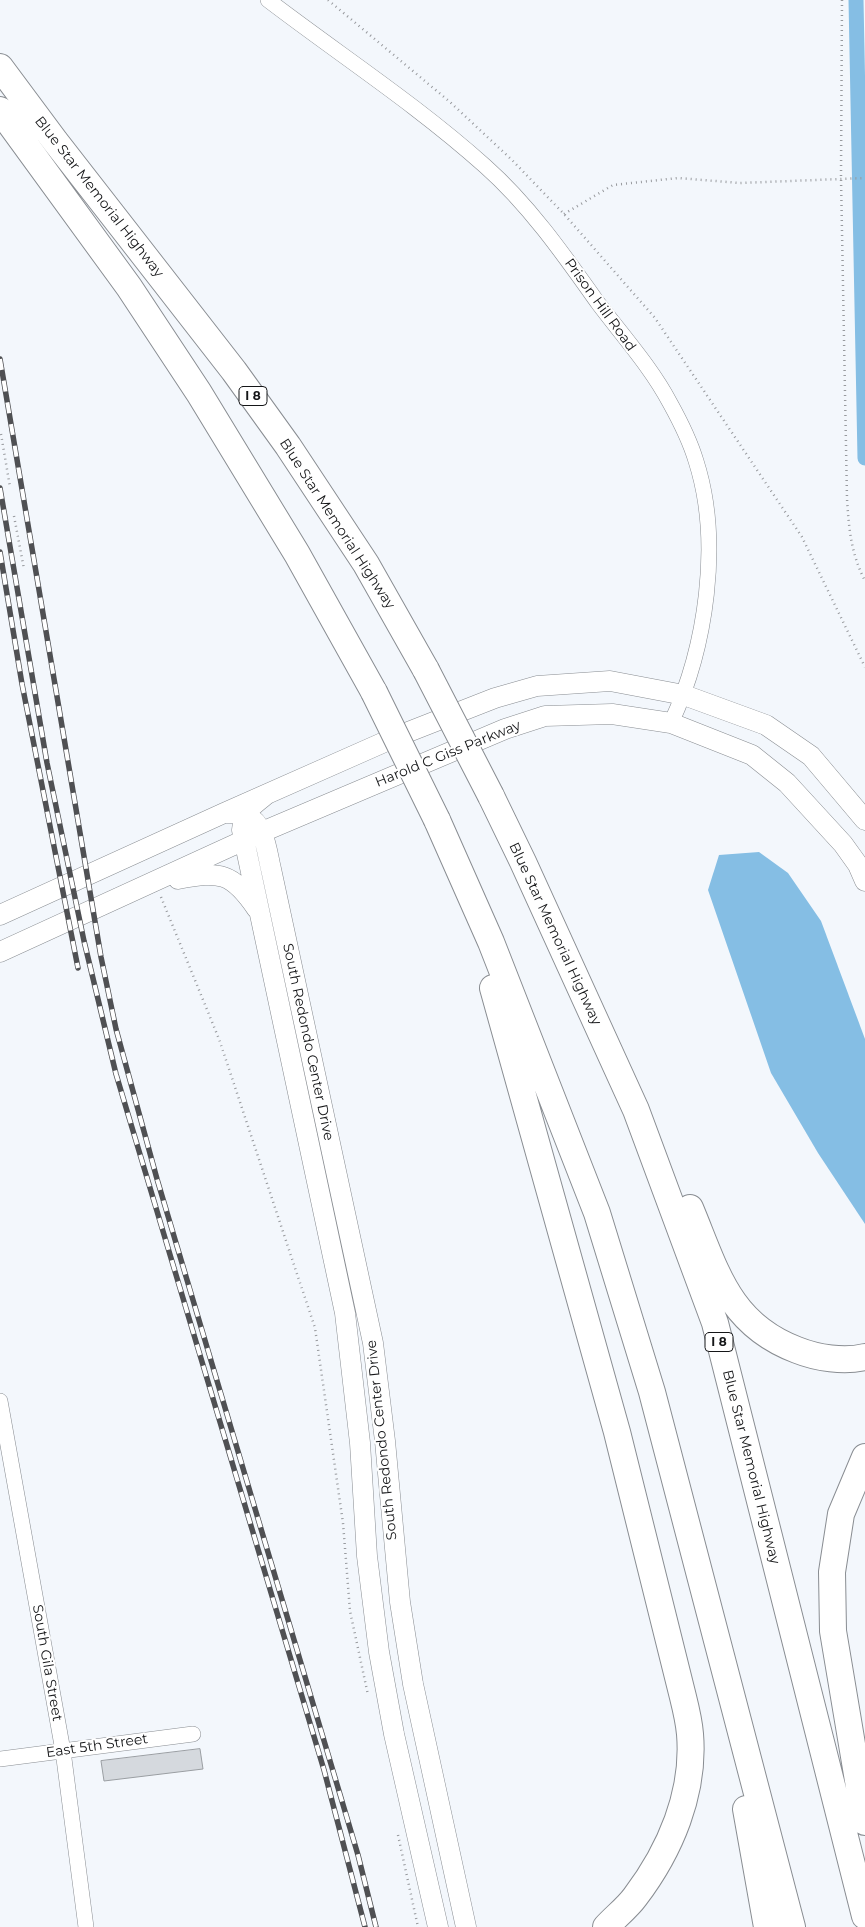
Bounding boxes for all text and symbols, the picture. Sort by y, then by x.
street label: Blue Star Memorial Highway [31,113,167,281]
street label: Prison Hill Road [561,255,639,355]
road number: I 8 [239,386,267,406]
street label: Blue Star Memorial Highway [276,436,398,612]
street label: Harold C Giss Parkway [373,717,523,791]
street label: Blue Star Memorial Highway [505,840,605,1028]
street label: South Redondo Center Drive [279,942,337,1142]
road number: I 8 [705,1332,733,1351]
street label: South Redondo Center Drive [363,1339,401,1541]
street label: Blue Star Memorial Highway [719,1368,783,1566]
street label: South Gila Street [28,1603,66,1723]
street label: East 5th Street [45,1731,149,1761]

